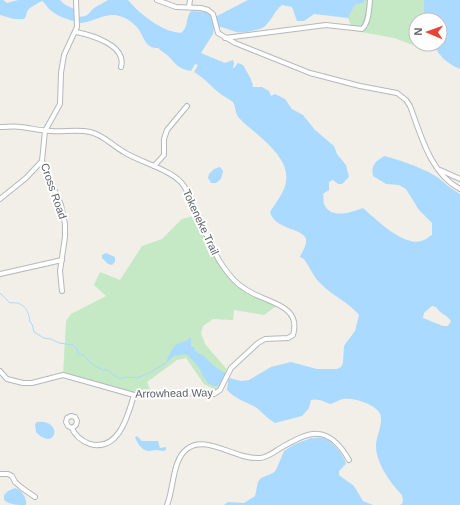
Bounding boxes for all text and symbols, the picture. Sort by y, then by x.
north arrow [408,12,448,52]
text: N [412,27,424,36]
street label: Cross Road [39,162,69,220]
street label: Tokeneke Trail [181,187,221,257]
street label: Arrowhead Way [135,386,214,400]

